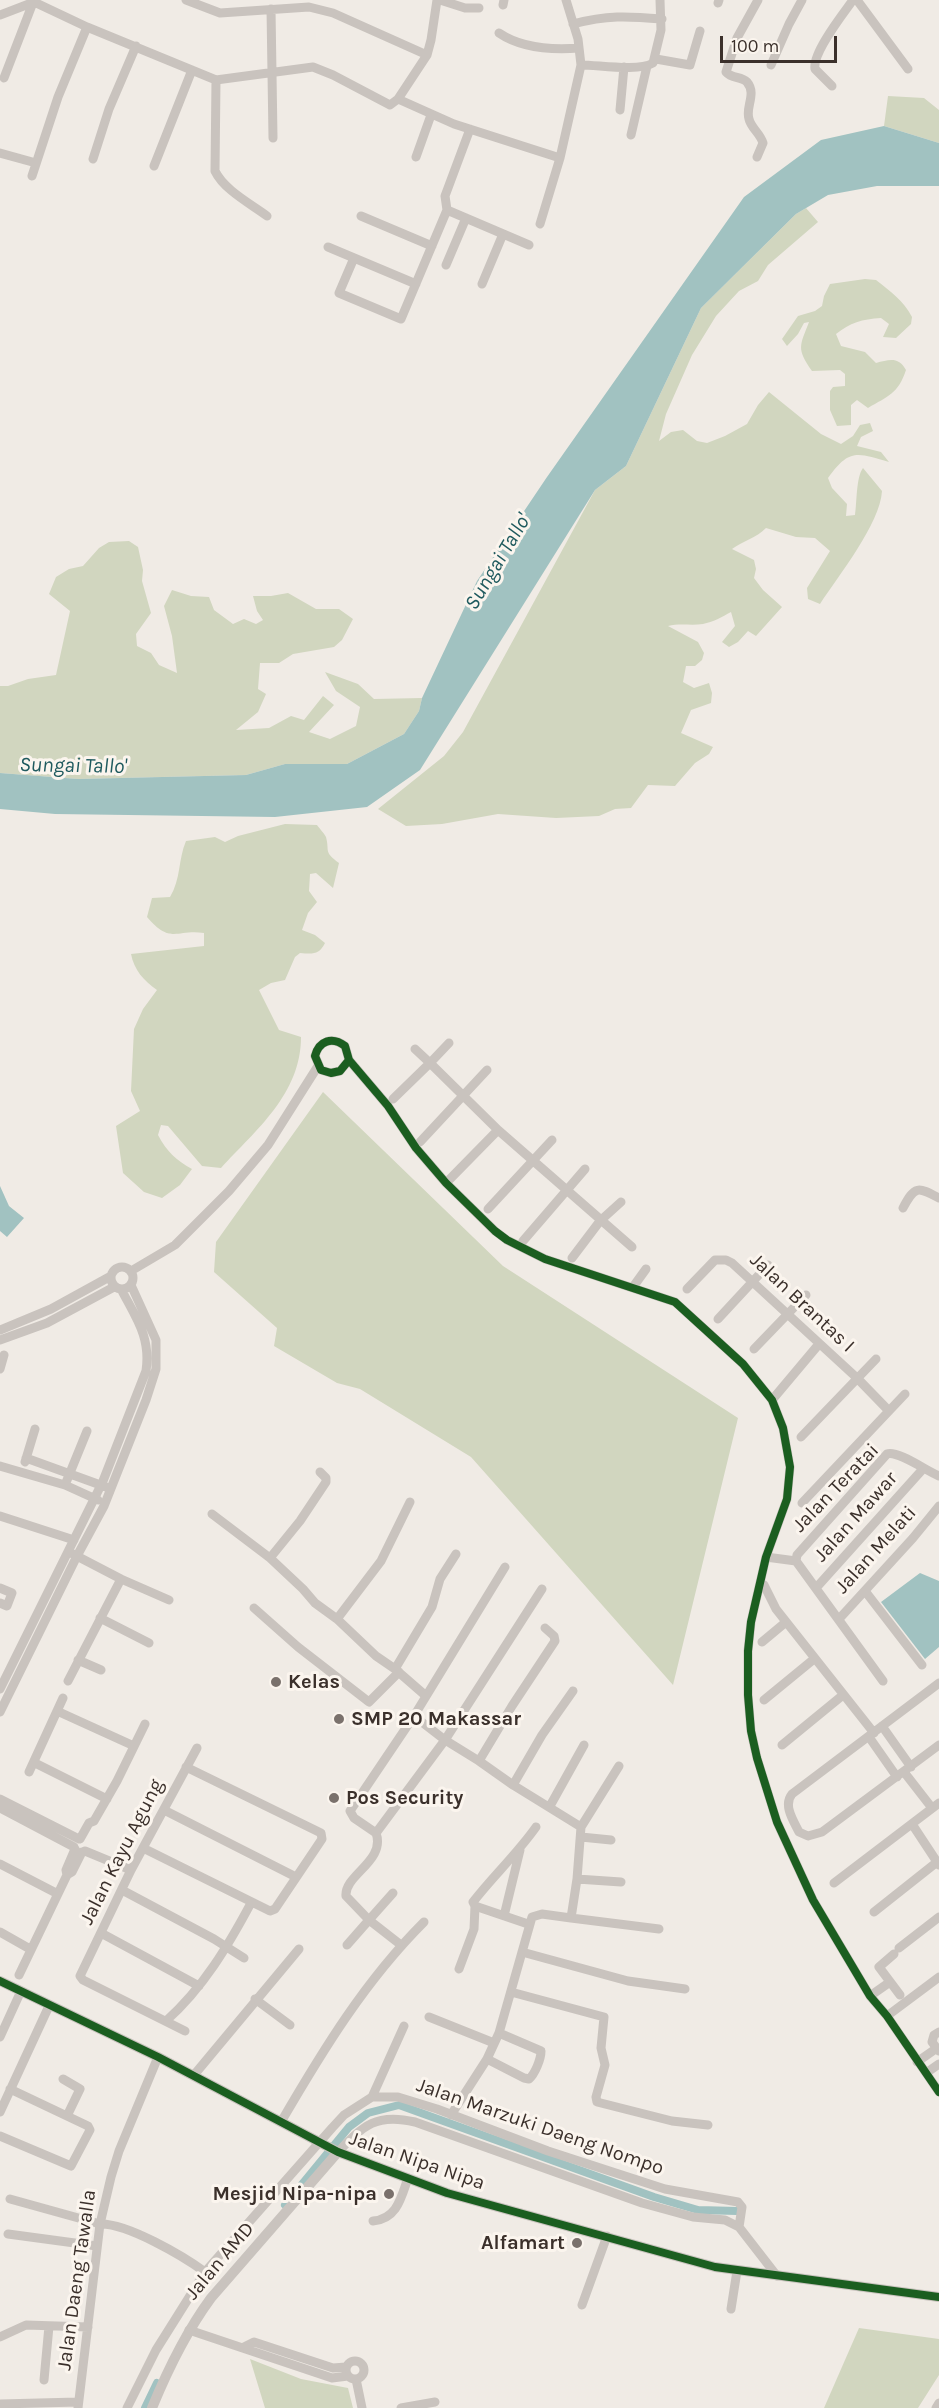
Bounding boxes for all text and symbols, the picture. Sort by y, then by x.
scale bar [723,24,840,62]
text: 100 m [731,35,779,57]
water label: Sungai Tallo' [460,509,536,615]
water label: Sungai Tallo' [19,752,127,780]
street label: Jalan Brantas I [745,1248,859,1358]
street label: Jalan Teratai [788,1439,884,1537]
street label: Jalan Mawar [809,1467,903,1567]
street label: Jalan Melati [830,1501,922,1599]
place label: Kelas [288,1670,340,1694]
marker: Kelas [269,1675,283,1689]
place label: SMP 20 Makassar [351,1707,521,1731]
marker: SMP 20 Makassar [332,1712,346,1726]
street label: Jalan Kayu Agung [75,1775,169,1929]
place label: Pos Security [346,1786,463,1810]
marker: Pos Security [327,1791,341,1805]
street label: Jalan Marzuki Daeng Nompo [413,2073,667,2181]
street label: Jalan Nipa Nipa [346,2127,488,2195]
place label: Mesjid Nipa-nipa [213,2182,377,2206]
marker: Mesjid Nipa-nipa [382,2187,396,2201]
street label: Jalan Daeng Tawalla [52,2188,102,2372]
street label: Jalan AMD [181,2217,259,2305]
place label: Alfamart [481,2231,565,2255]
marker: Alfamart [570,2236,584,2250]

